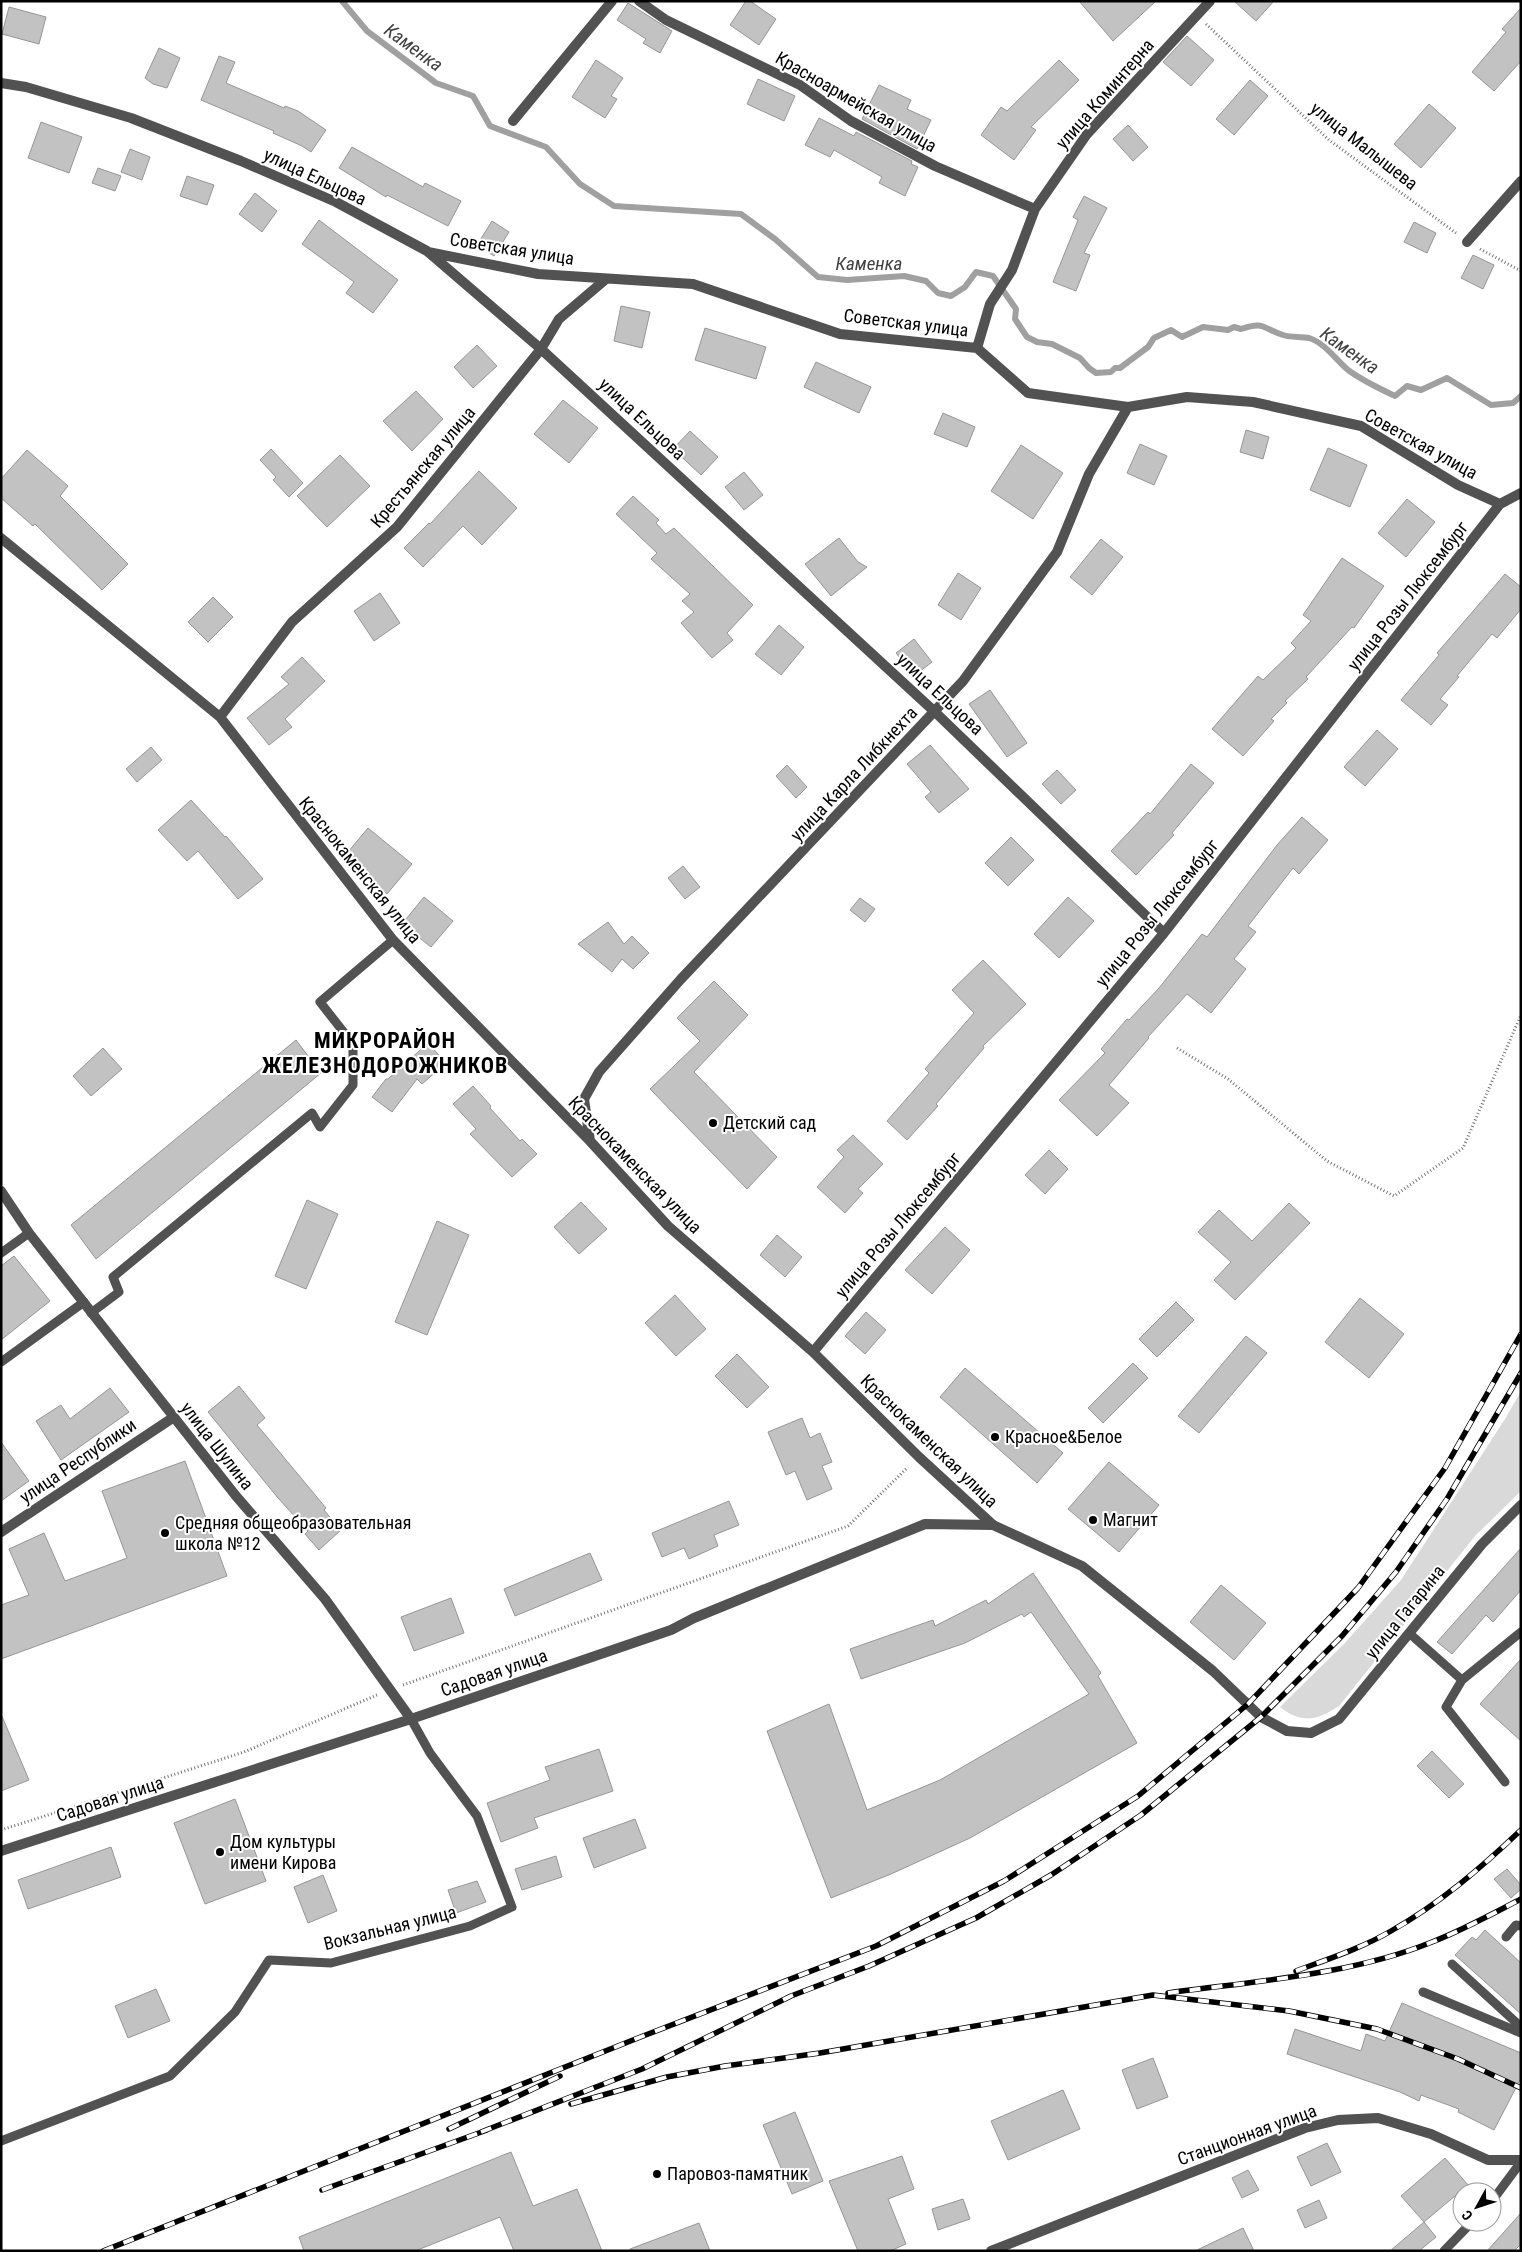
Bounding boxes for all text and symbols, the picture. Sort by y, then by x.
water label: Каменка [380,18,447,76]
street label: улица Коминтерна [1051,34,1158,153]
street label: Красноармейская улица [772,47,941,156]
street label: улица Малышева [1307,97,1422,194]
street label: улица Ельцова [261,144,370,209]
street label: Советская улица [448,228,576,269]
water label: Каменка [836,252,902,275]
street label: Советская улица [842,304,970,341]
water label: Каменка [1316,322,1384,379]
street label: улица Ельцова [595,373,690,464]
street label: Крестьянская улица [366,402,479,531]
street label: Советская улица [1361,404,1481,483]
street label: улица Розы Люксембург [1343,517,1473,674]
street label: улица Ельцова [893,648,988,739]
street label: улица Карла Либкнехта [786,702,921,845]
street label: Краснокаменская улица [295,792,426,947]
street label: улица Розы Люксембург [1091,835,1223,991]
district label: МИКРОРАЙОН ЖЕЛЕЗНОДОРОЖНИКОВ [262,1028,508,1078]
street label: Краснокаменская улица [564,1092,706,1238]
place label: Детский сад [723,1112,817,1133]
marker: Детский сад [707,1117,719,1129]
street label: улица Розы Люксембург [831,1147,965,1302]
street label: Краснокаменская улица [856,1370,1002,1512]
street label: улица Шулина [177,1398,258,1494]
street label: улица Республики [16,1414,140,1507]
place label: Красное&Белое [1005,1426,1122,1447]
marker: Красное&Белое [989,1431,1001,1443]
place label: Магнит [1103,1509,1158,1530]
place label: Средняя общеобразовательная школа №12 [175,1512,411,1554]
marker: Магнит [1087,1514,1099,1526]
marker: Средняя общеобразовательная школа №12 [159,1527,171,1539]
street label: улица Гагарина [1360,1561,1449,1663]
street label: Садовая улица [438,1644,550,1701]
street label: Садовая улица [54,1771,166,1826]
place label: Дом культуры имени Кирова [230,1831,336,1873]
marker: Дом культуры имени Кирова [214,1846,226,1858]
street label: Вокзальная улица [321,1901,458,1954]
street label: Станционная улица [1174,2100,1319,2169]
place label: Паровоз-памятник [667,2163,808,2184]
marker: Паровоз-памятник [651,2168,663,2180]
north arrow [1452,2182,1502,2232]
text: С [1458,2207,1476,2224]

